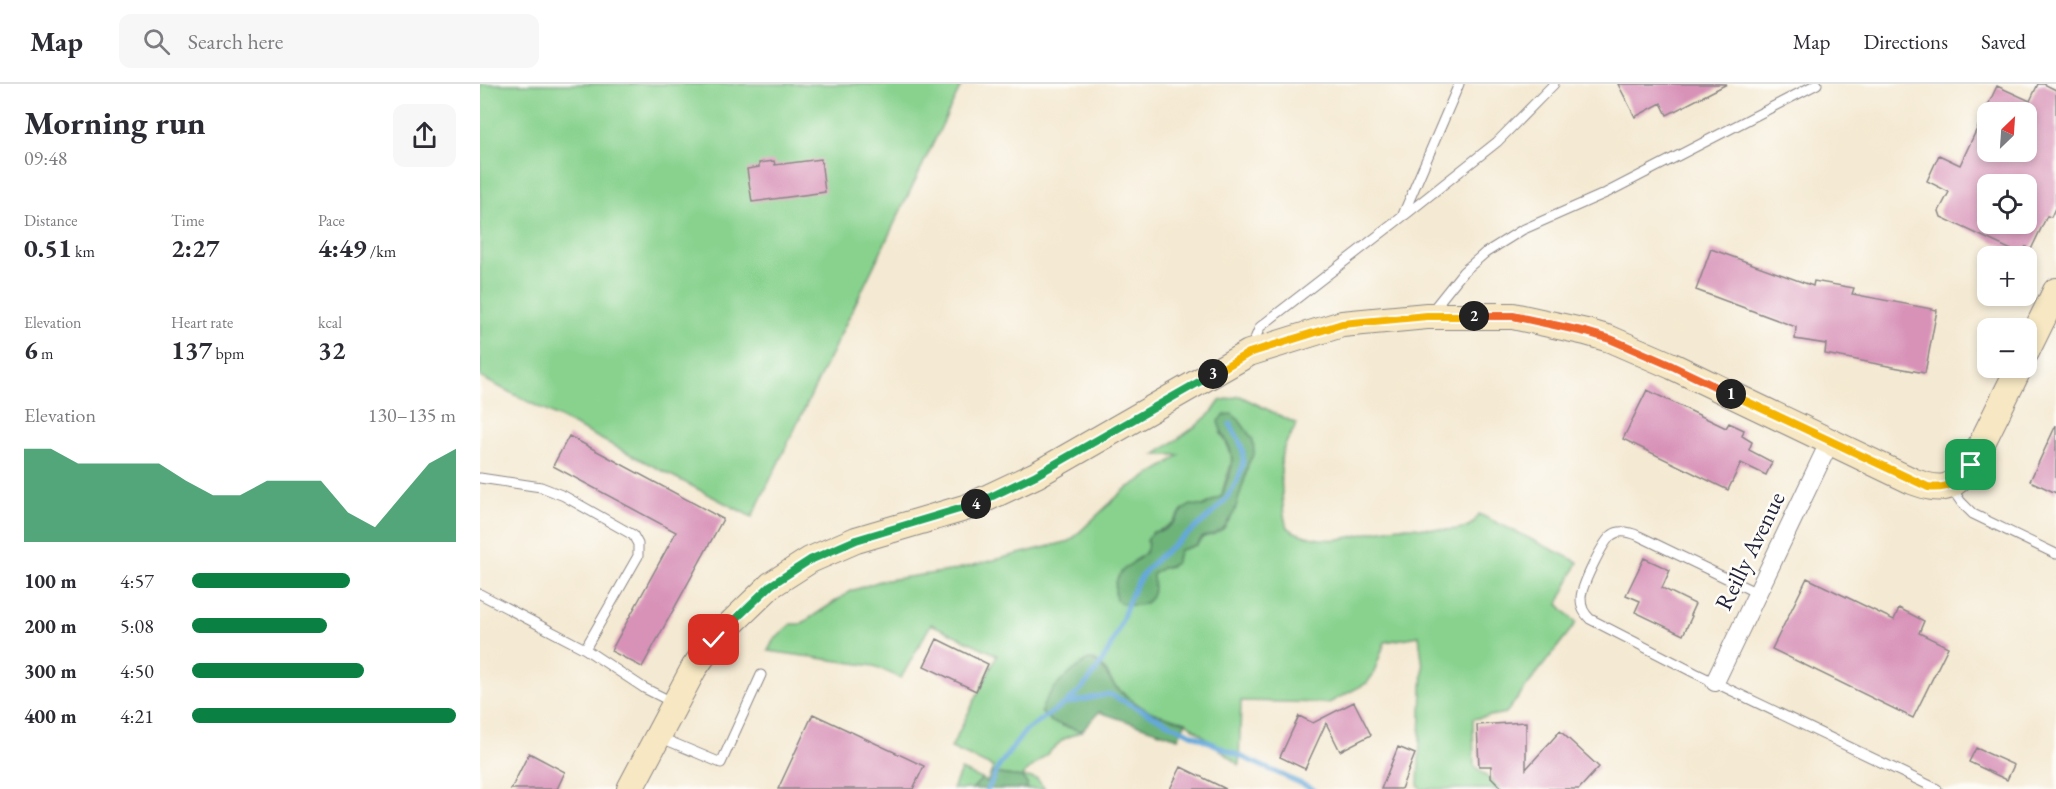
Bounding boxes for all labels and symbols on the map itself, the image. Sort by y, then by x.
north arrow [1977,102,2037,162]
pin: 2 [1459,301,1489,331]
pin: 3 [1198,359,1228,389]
pin: 1 [1716,379,1746,409]
pin [1945,439,1996,490]
street label: Reilly Avenue [1708,486,1792,615]
pin: 4 [961,489,991,519]
pin [688,614,739,665]

